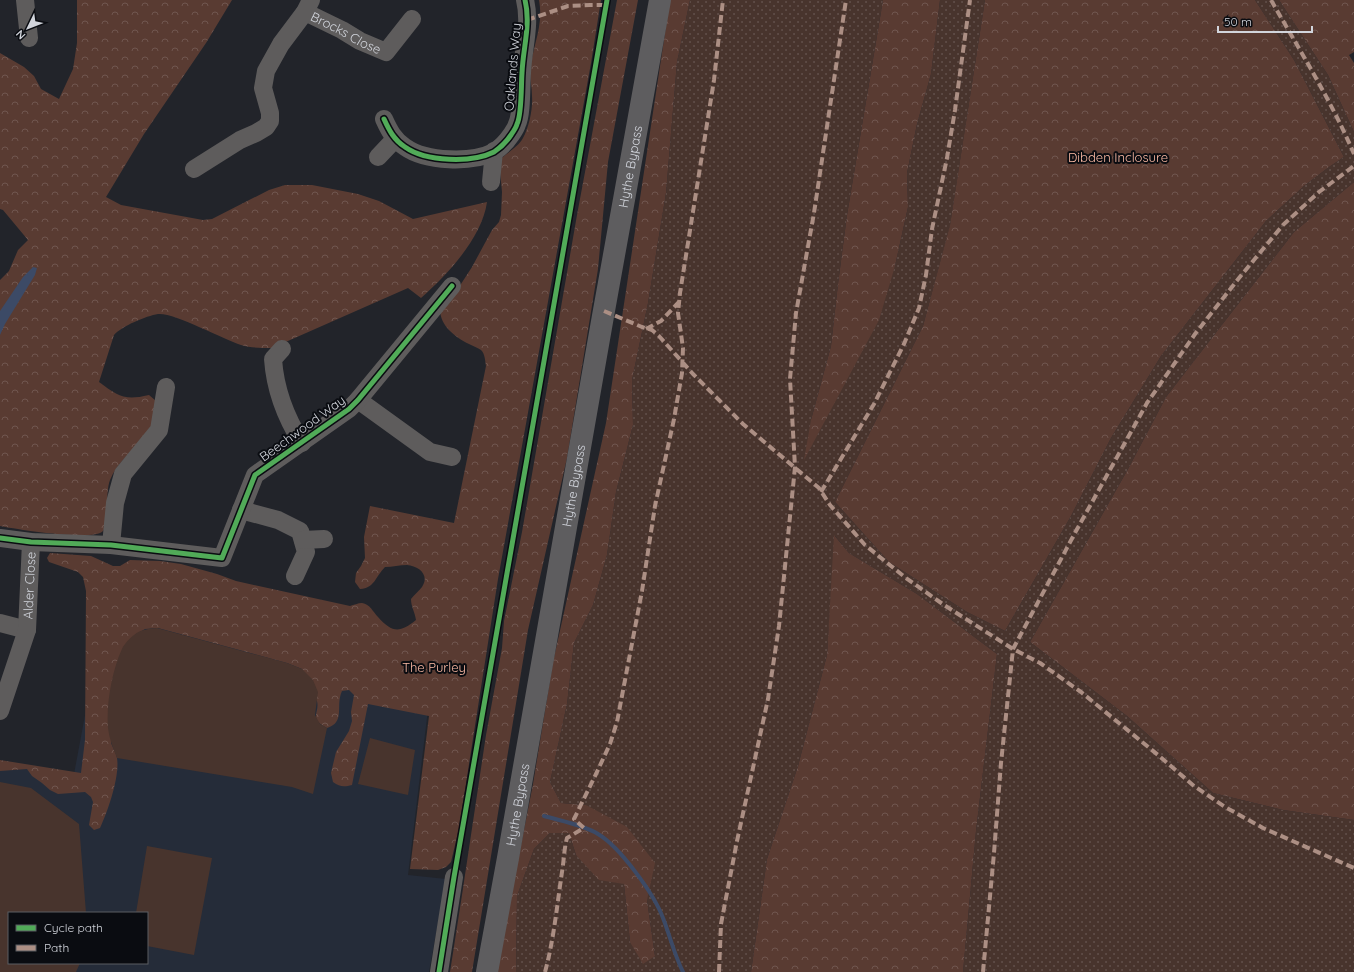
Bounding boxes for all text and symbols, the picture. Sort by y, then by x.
north arrow [8,8,48,48]
street label: Brocks Close [308,8,384,57]
scale bar [1218,8,1312,34]
text: 50 m [1224,14,1252,29]
street label: Oaklands Way [500,22,524,112]
text: N [13,27,29,43]
street label: Hythe Bypass [615,124,645,209]
park label: Dibden Inclosure [1068,149,1168,165]
street label: Beechwood Way [256,392,348,464]
street label: Hythe Bypass [558,443,588,528]
street label: Alder Close [19,551,39,620]
park label: The Purley [402,659,466,675]
street label: Hythe Bypass [502,762,532,847]
legend [8,912,148,964]
text: Cycle path [44,920,103,935]
text: Path [44,940,69,955]

